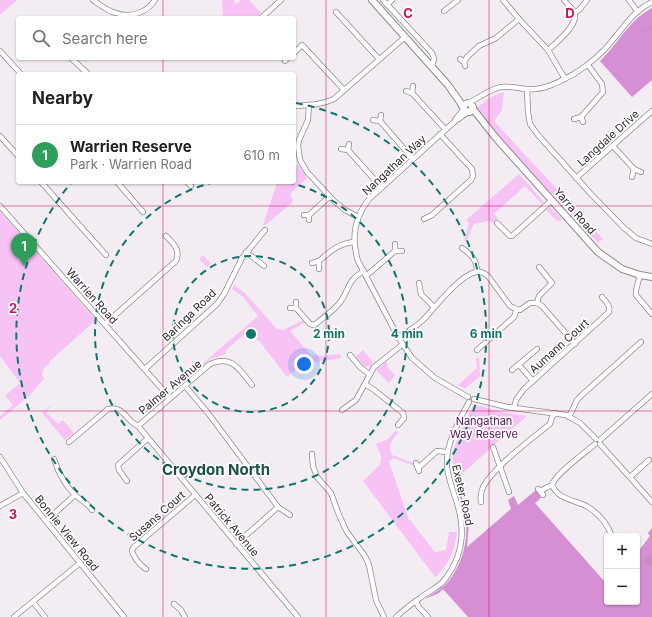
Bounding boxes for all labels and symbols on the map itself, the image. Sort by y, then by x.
text: C [403,5,413,21]
text: D [565,5,575,21]
street label: Langdale Drive [574,107,642,169]
street label: Nangathan Way [359,132,429,198]
street label: Yarra Road [551,185,599,237]
pin: 1 [11,233,37,266]
street label: Warrien Road [63,265,121,327]
street label: Baringa Road [159,286,219,344]
text: 2 [9,300,17,316]
street label: Aumann Court [526,315,592,376]
text: 2 min [313,326,345,341]
text: 4 min [391,326,423,341]
text: 6 min [470,326,502,341]
centre of rings [244,327,258,341]
your location [294,354,314,374]
street label: Palmer Avenue [136,357,204,417]
park label: Nangathan Way Reserve [450,414,518,441]
district label: Croydon North [162,460,270,479]
street label: Exeter Road [449,463,477,527]
street label: Susans Court [126,487,188,544]
street label: Patrick Avenue [202,491,262,559]
street label: Bonnie View Road [32,492,102,574]
text: 3 [9,506,17,522]

